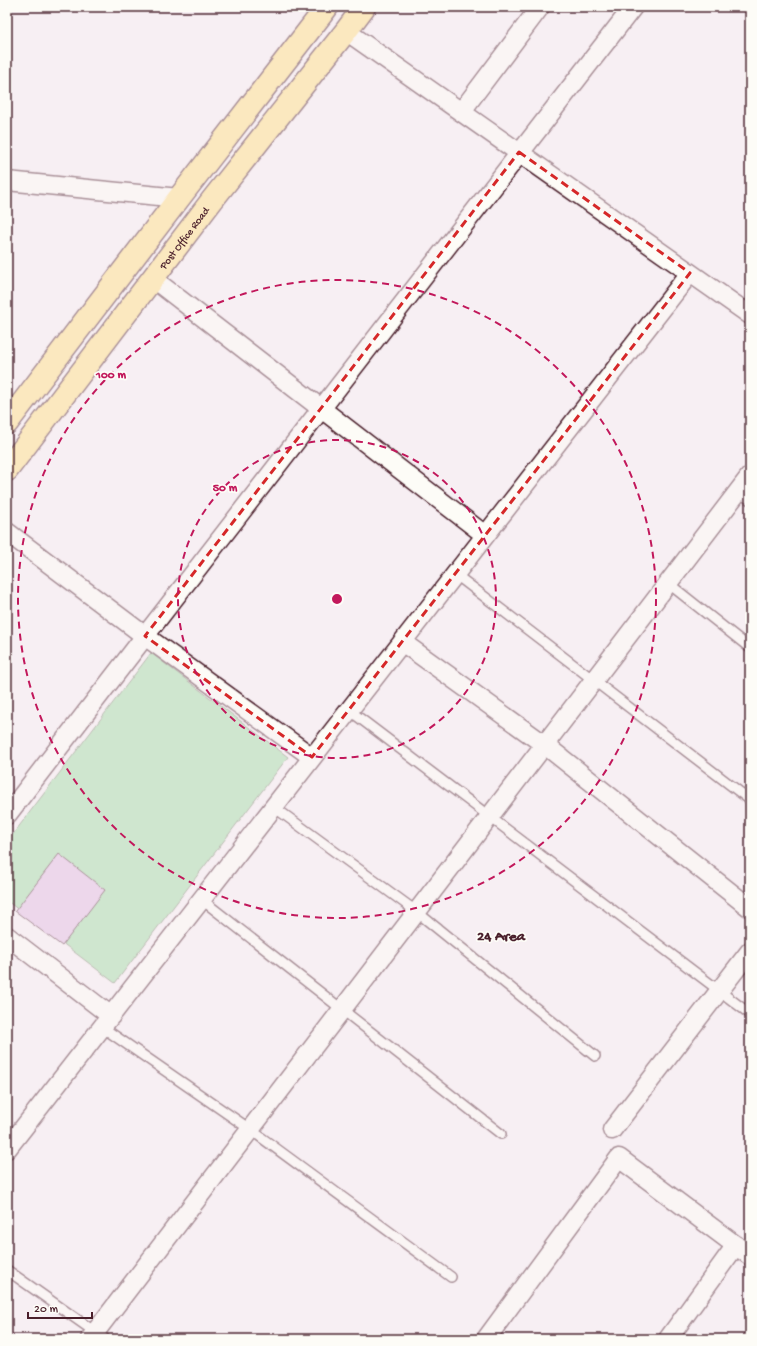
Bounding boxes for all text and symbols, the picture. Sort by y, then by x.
street label: Post Office Road [157,204,214,273]
text: 100 m [95,369,126,383]
text: 50 m [213,482,238,496]
centre of rings [330,592,344,606]
district label: 24 Area [477,928,526,946]
scale bar [28,1294,92,1320]
text: 20 m [34,1303,59,1317]

